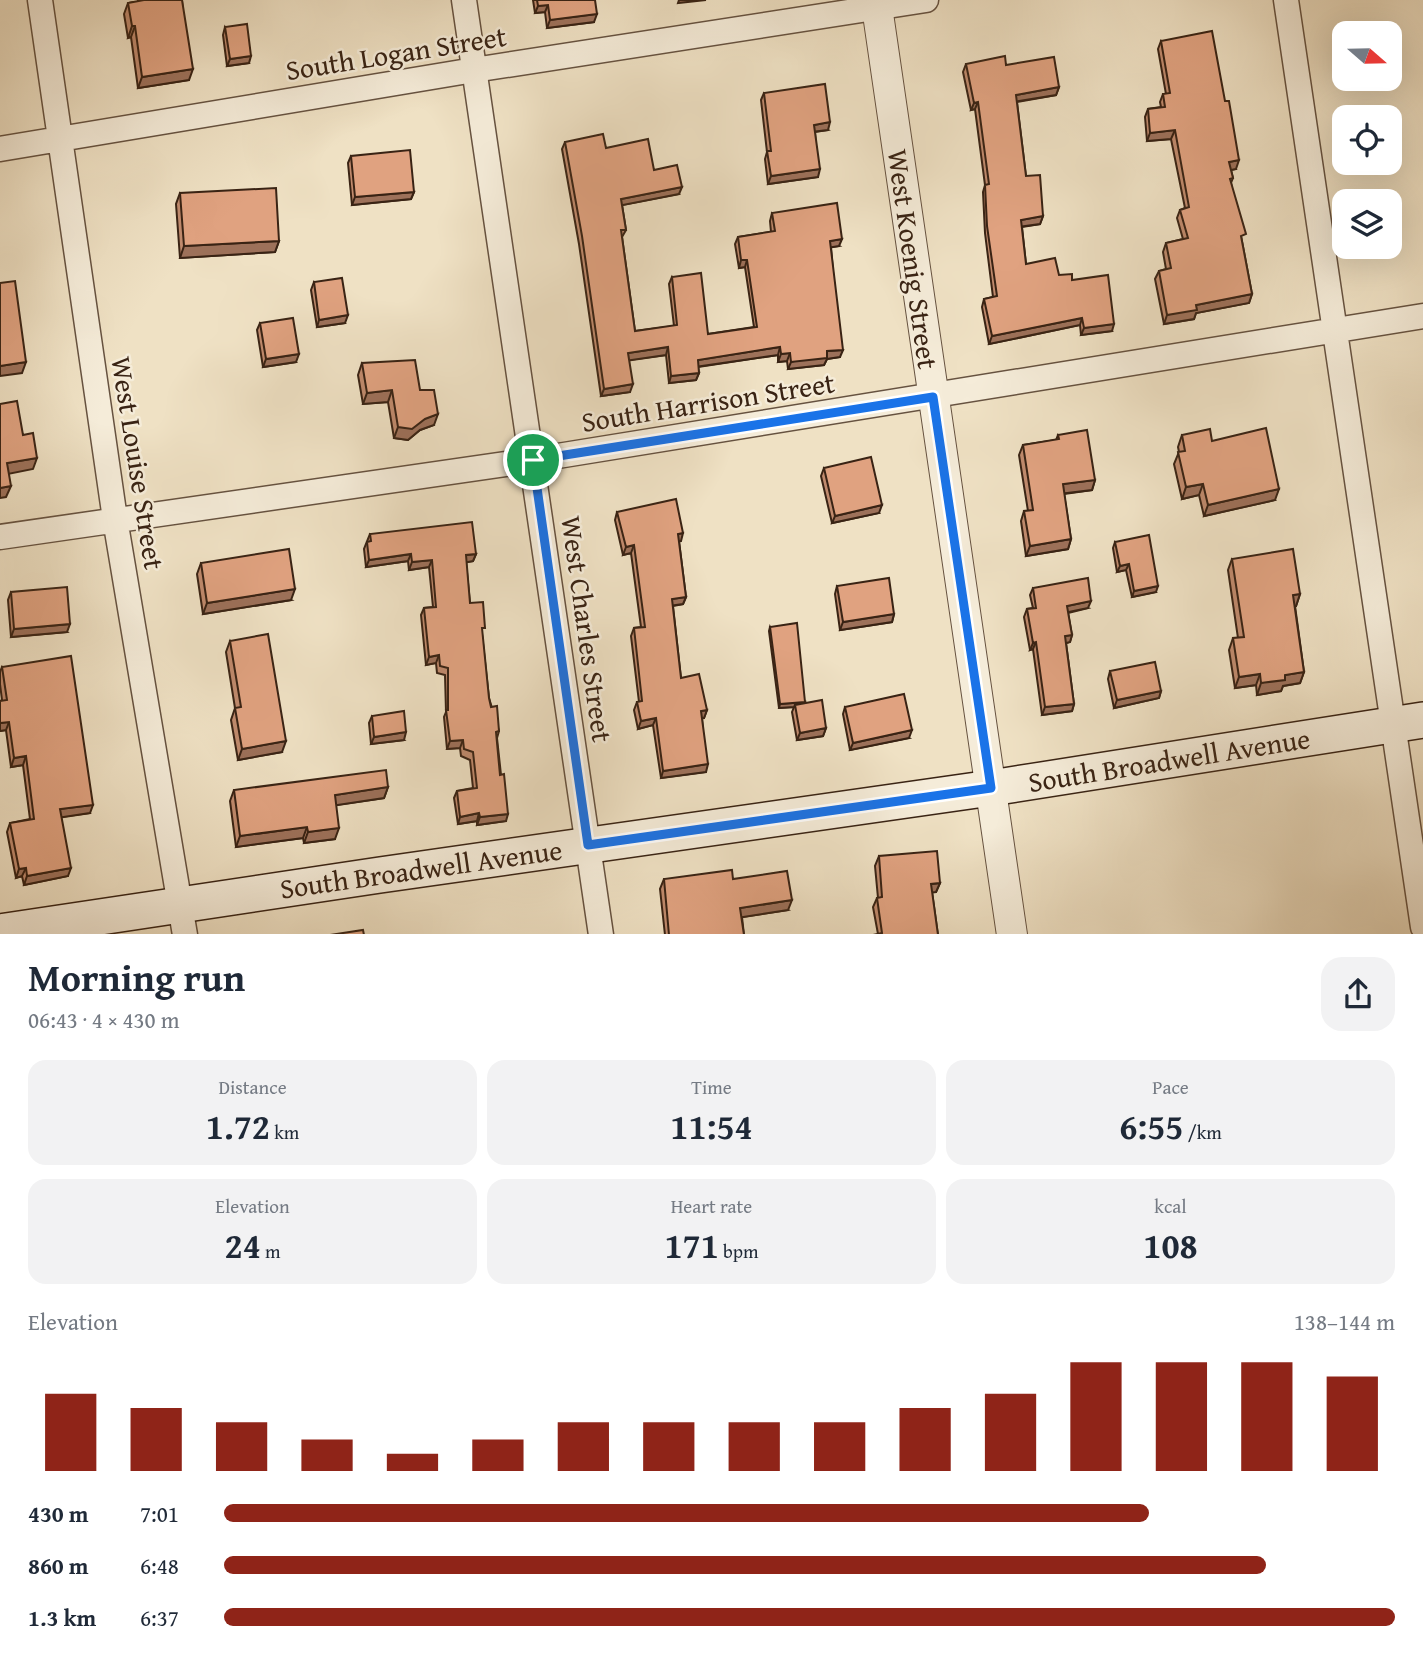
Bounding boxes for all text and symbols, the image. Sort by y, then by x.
street label: South Logan Street [283,15,509,90]
north arrow [1332,21,1402,91]
map controls [1332,21,1402,259]
button: locate [1332,105,1402,175]
street label: West Koenig Street [878,146,949,372]
button: layers [1332,189,1402,259]
street label: West Louise Street [101,353,176,573]
street label: South Harrison Street [578,361,838,442]
pin [503,430,563,490]
icon: arrive [514,441,552,479]
street label: West Charles Street [551,513,624,745]
street label: South Broadwell Avenue [1025,717,1313,802]
street label: South Broadwell Avenue [277,828,565,909]
text: Morning run [28,949,245,1005]
button: share [1321,957,1395,1031]
text: 06:43 · 4 × 430 m [28,1003,180,1036]
text: Distance [218,1073,287,1101]
text: Time [691,1073,732,1101]
text: Pace [1152,1073,1189,1101]
text: 1.72 [206,1101,270,1152]
text: 11:54 [670,1101,753,1152]
text: 6:55 [1119,1101,1183,1152]
text: km [270,1118,299,1146]
text: /km [1183,1118,1222,1146]
text: Elevation [215,1192,290,1220]
text: Heart rate [671,1192,752,1220]
text: kcal [1154,1192,1187,1220]
text: 24 [225,1220,261,1271]
text: 171 [664,1220,719,1271]
text: 108 [1143,1220,1198,1271]
text: m [261,1237,280,1265]
text: bpm [719,1237,759,1265]
text: Elevation [28,1305,118,1338]
text: 138–144 m [1294,1305,1395,1338]
text: 430 m [28,1497,89,1530]
text: 7:01 [140,1497,179,1530]
text: 860 m [28,1549,89,1582]
text: 6:48 [140,1549,179,1582]
text: 1.3 km [28,1601,96,1634]
text: 6:37 [140,1601,179,1634]

